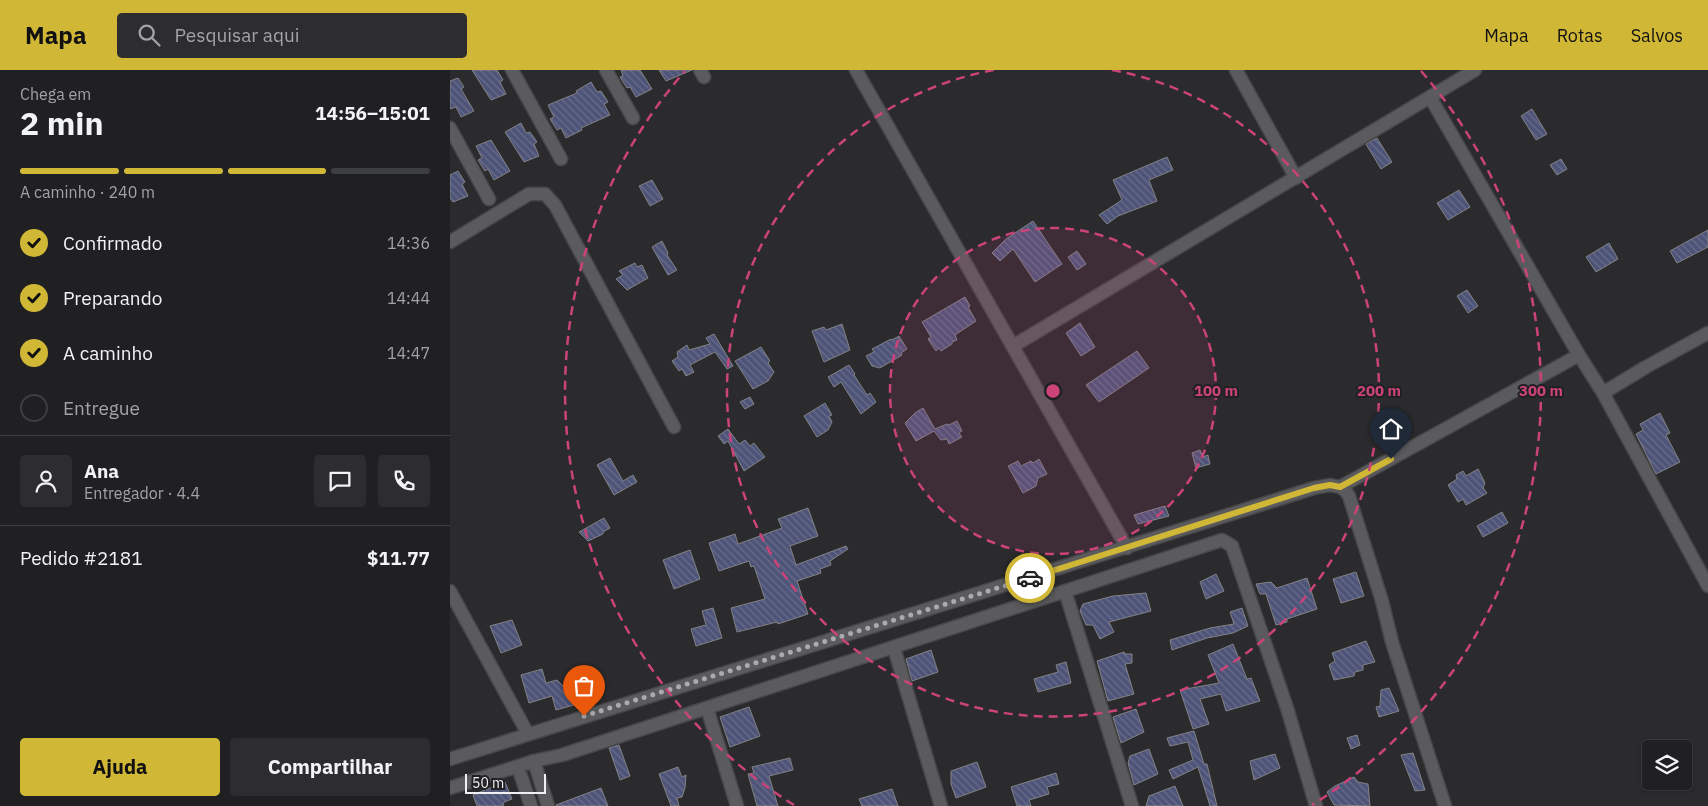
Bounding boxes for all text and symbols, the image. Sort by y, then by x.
search box [117,13,467,58]
text: Mapa [25,19,87,51]
icon: search [135,21,163,49]
text: Pesquisar aqui [175,23,300,47]
text: Mapa [1484,24,1529,47]
text: Rotas [1557,24,1603,47]
text: Salvos [1631,24,1683,47]
text: Chega em [20,84,91,104]
text: 14:56–15:01 [315,101,430,125]
text: 2 min [20,102,104,144]
text: A caminho · 240 m [20,182,155,202]
icon: check [20,229,48,257]
text: Confirmado [63,231,162,255]
text: 14:36 [387,233,430,253]
icon: check [20,284,48,312]
text: Preparando [63,286,162,310]
text: 14:44 [387,288,430,308]
icon: check [20,339,48,367]
text: A caminho [63,341,153,365]
text: 14:47 [387,343,430,363]
text: 100 m [1194,381,1238,400]
text: 200 m [1357,381,1401,400]
text: 300 m [1519,381,1563,400]
centre of rings [1044,382,1062,400]
text: Entregue [63,396,140,420]
pin [1370,408,1412,459]
icon: home [1377,415,1405,443]
button: person [20,455,72,507]
button: chat [314,455,366,507]
button: phone [378,455,430,507]
text: Ana [84,459,119,483]
text: Entregador · 4.4 [84,483,200,503]
text: Pedido #2181 [20,546,143,570]
text: $11.77 [367,546,430,570]
courier [1005,553,1055,603]
icon: car [1016,564,1044,592]
pin [563,665,605,716]
icon: bag [570,672,598,700]
button: Ajuda [20,738,220,796]
button: Compartilhar [230,738,430,796]
map controls [1642,740,1692,790]
button: layers [1642,740,1692,790]
scale bar [465,771,546,794]
text: 50 m [472,774,504,792]

